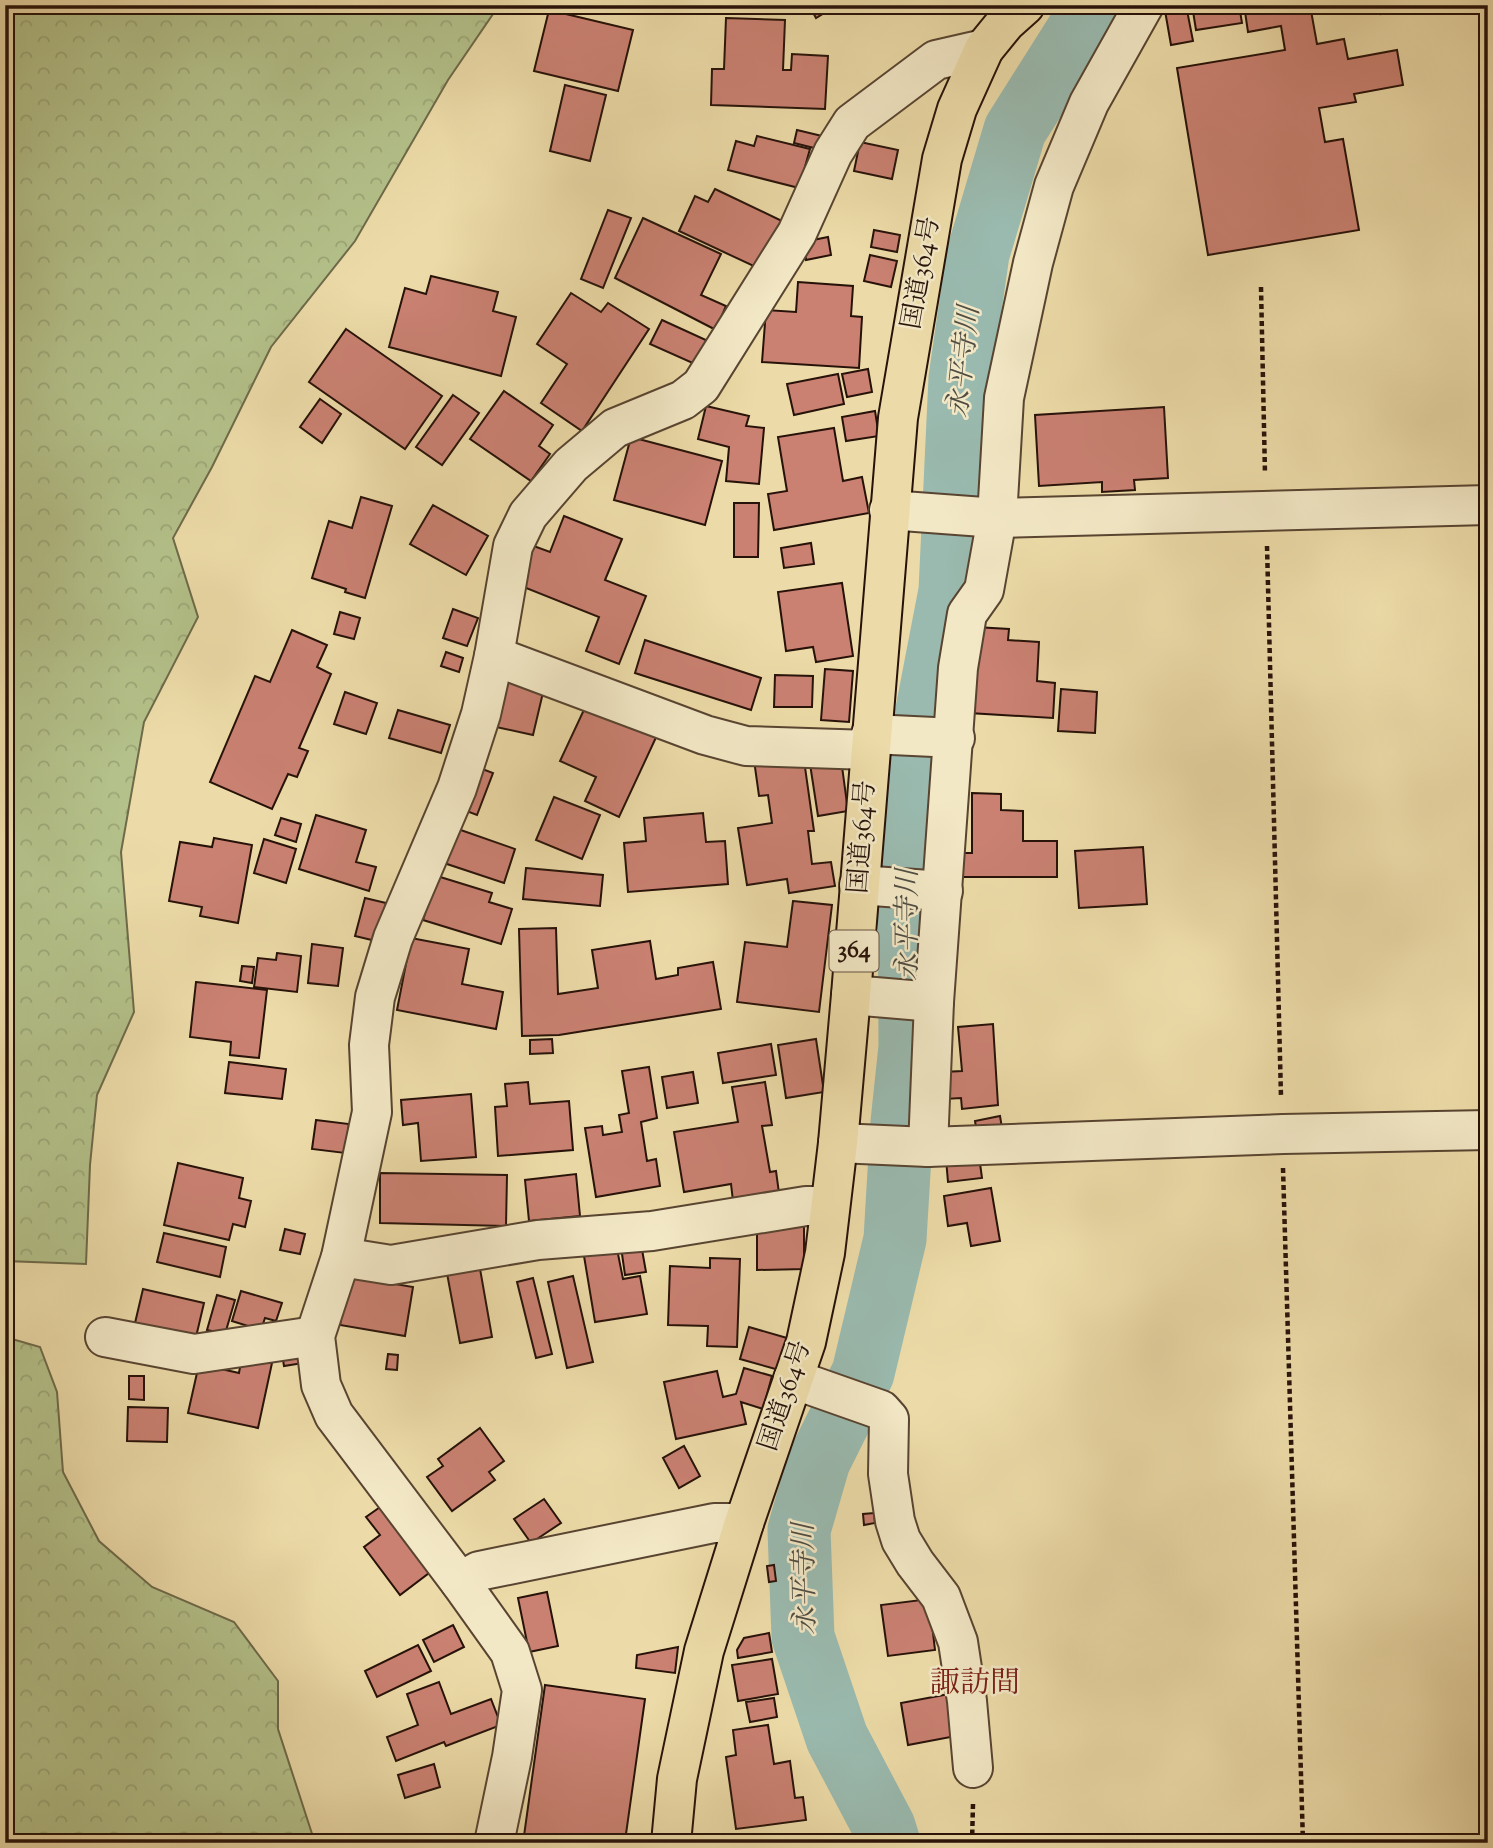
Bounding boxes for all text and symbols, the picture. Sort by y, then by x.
street label: 国道364号 [894,214,950,332]
water label: 永平寺川 [939,301,991,420]
street label: 国道364号 [841,779,885,895]
water label: 永平寺川 [889,866,929,981]
road number: 364 [830,931,878,972]
street label: 国道364号 [751,1336,821,1456]
water label: 永平寺川 [785,1520,827,1635]
district label: 諏訪間 [930,1663,1020,1706]

